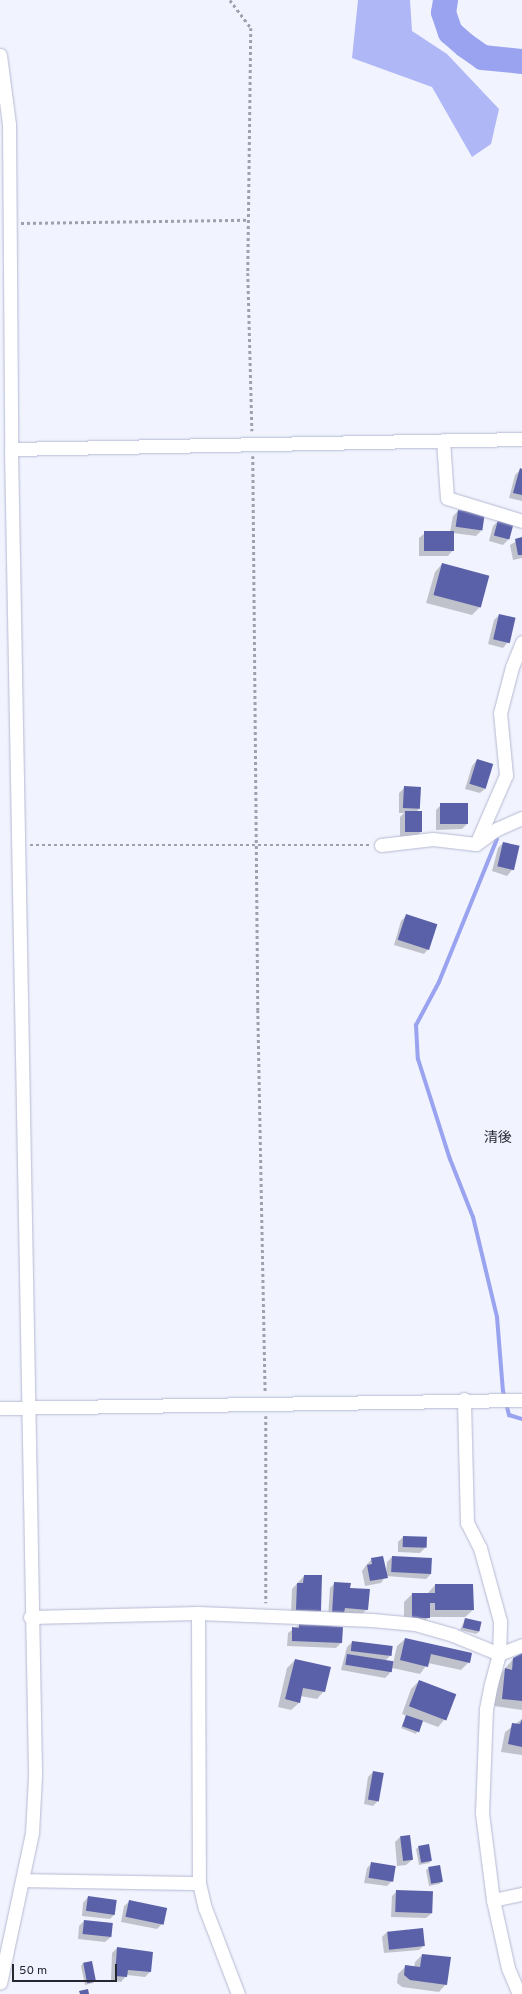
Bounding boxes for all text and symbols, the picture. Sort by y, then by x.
district label: 清後 [484,1131,512,1147]
scale bar [14,1956,119,1982]
text: 50 m [19,1963,47,1979]

